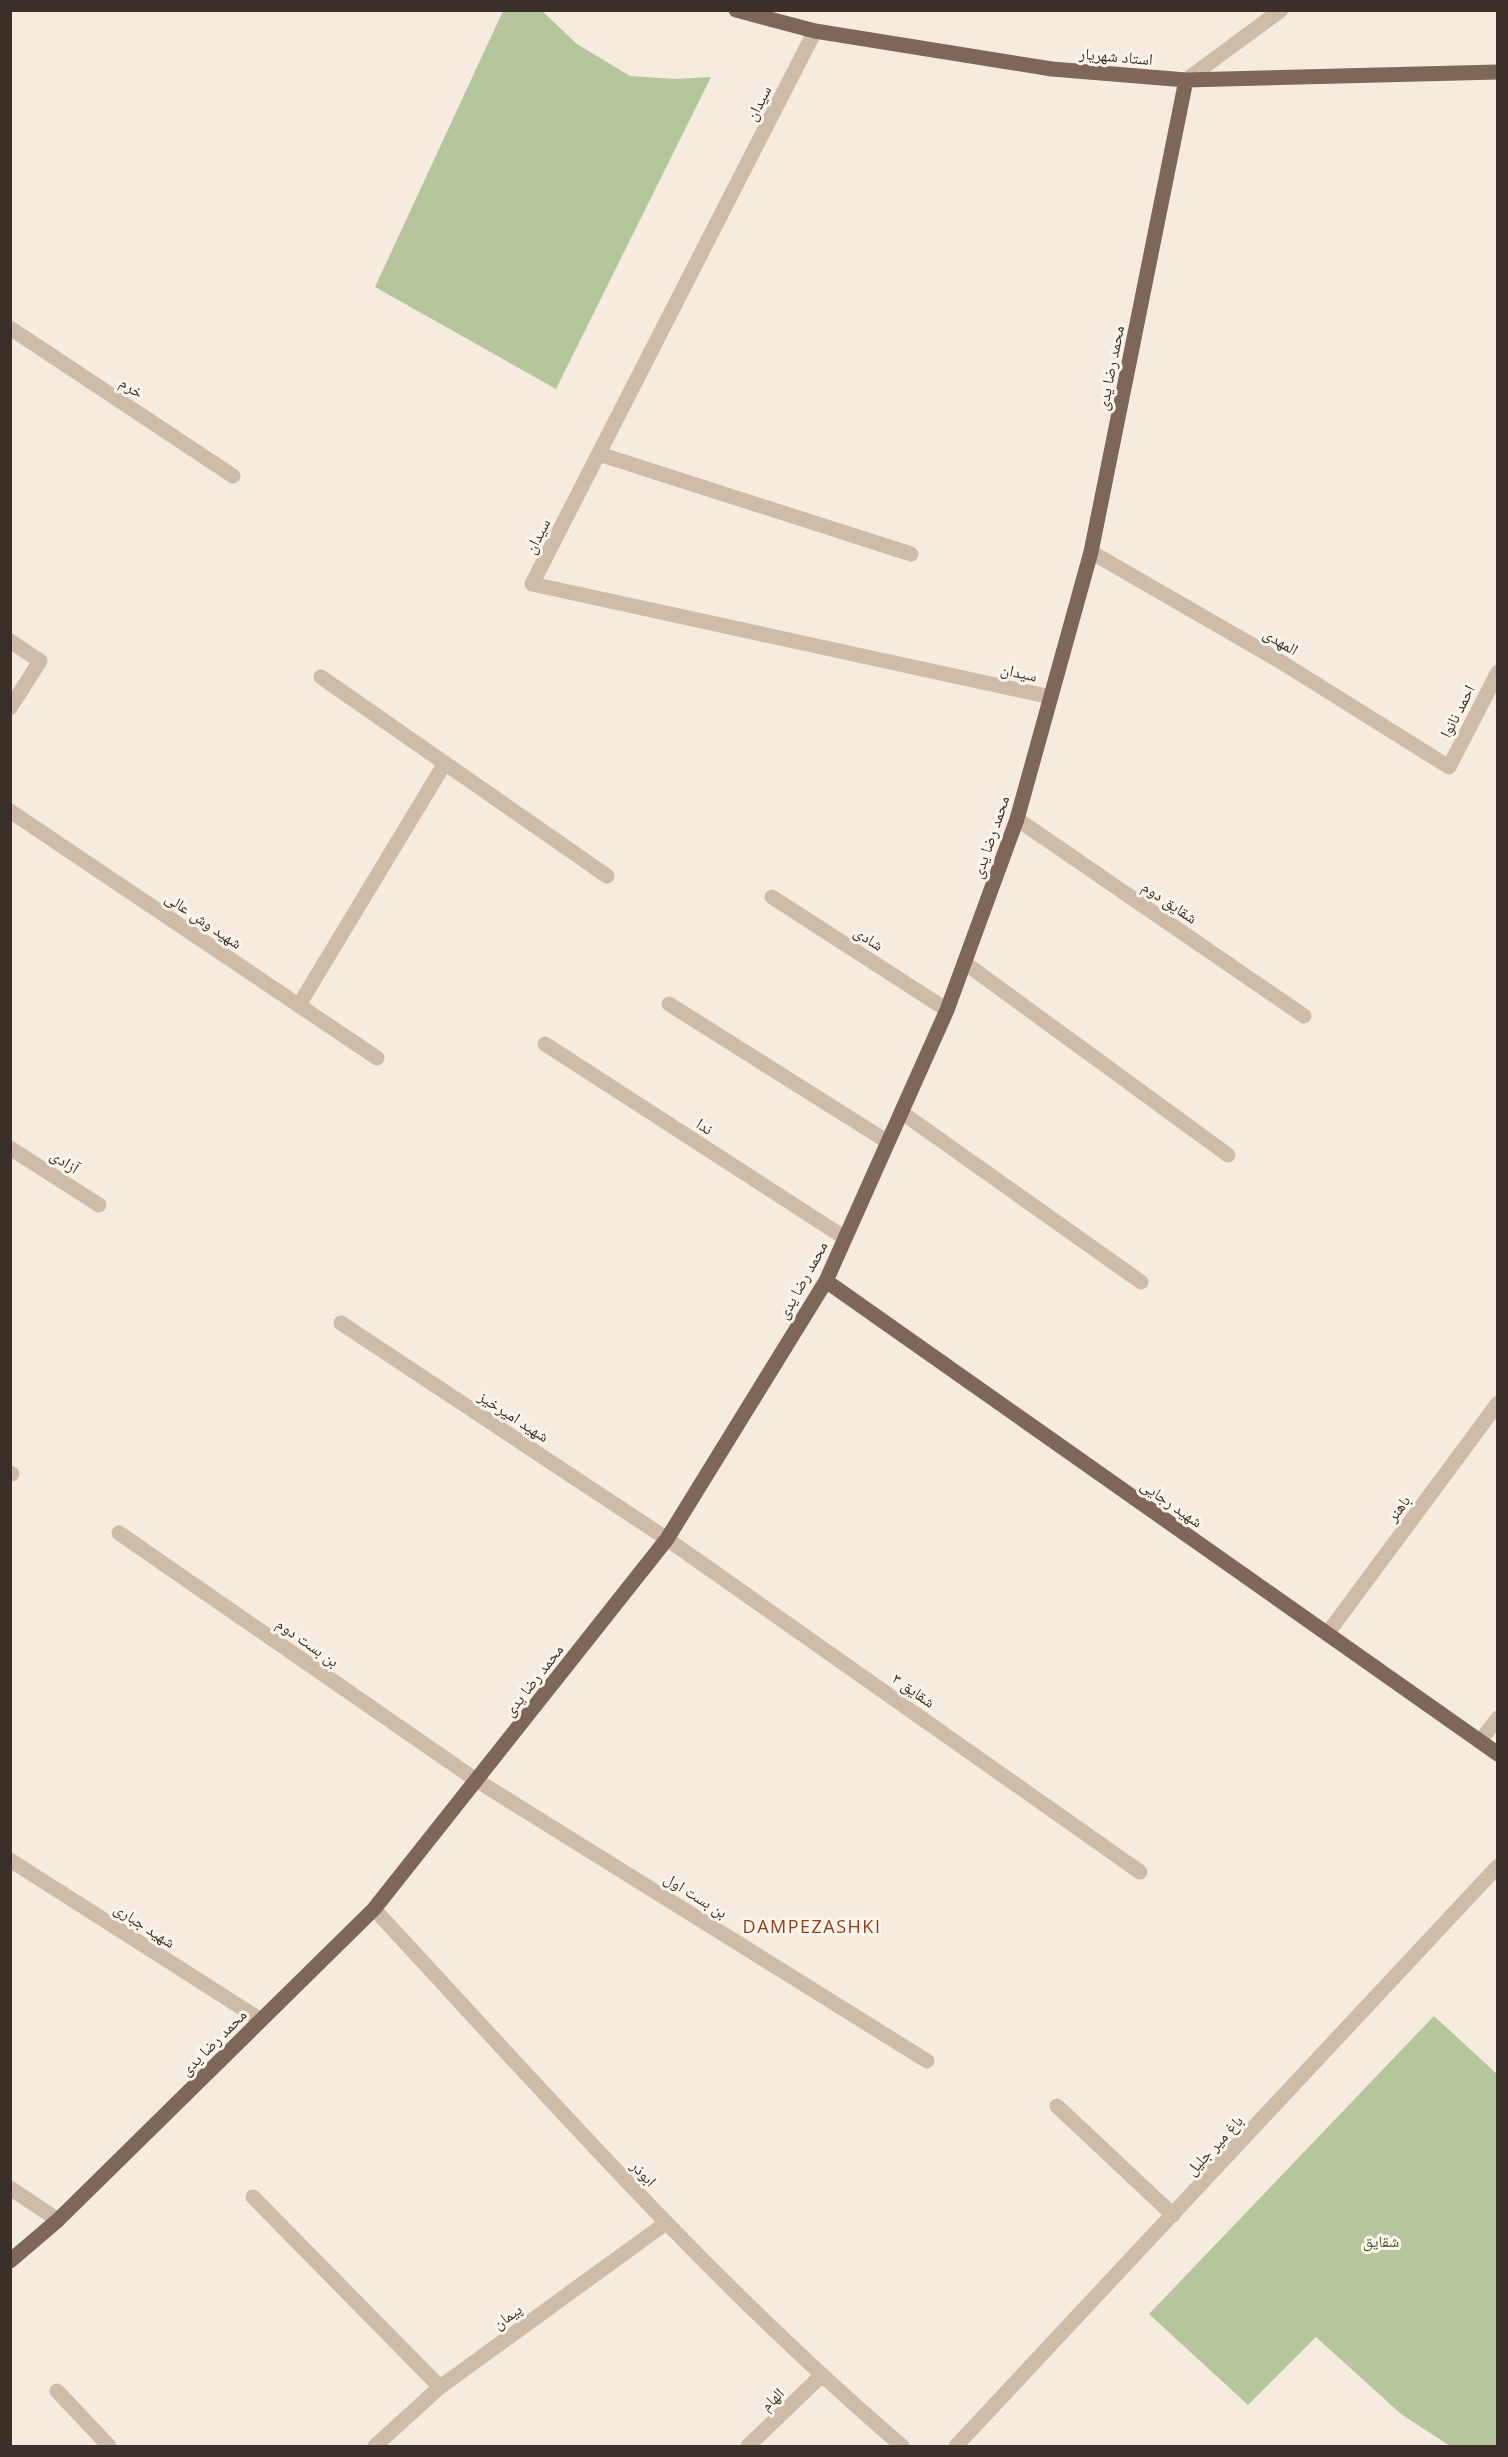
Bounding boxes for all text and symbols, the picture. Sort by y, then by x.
street label: استاد شهریار [1077,42,1154,70]
street label: سیدان [740,81,776,125]
street label: محمد رضا یدی [1091,324,1129,412]
street label: خرم [116,371,148,403]
street label: سیدان [519,514,555,558]
street label: المهدی [1259,622,1303,660]
street label: سیدان [999,657,1039,687]
street label: احمد نانوا [1434,681,1480,741]
street label: محمد رضا یدی [966,793,1014,881]
street label: شقایق دوم [1138,875,1202,929]
street label: شهید وش عالی [161,886,247,954]
street label: شادی [850,920,888,956]
street label: ندا [692,1112,718,1140]
street label: آزادی [46,1144,84,1179]
street label: محمد رضا یدی [771,1237,833,1323]
street label: شهید امیرخیز [474,1384,553,1447]
street label: شهید رجایی [1137,1474,1207,1532]
street label: باهنر [1380,1490,1415,1526]
street label: بن بست دوم [272,1612,344,1672]
street label: محمد رضا یدی [498,1639,568,1721]
street label: شقایق ۳ [888,1667,940,1713]
street label: بن بست اول [660,1867,732,1923]
street label: شهید جباری [110,1897,180,1953]
district label: DAMPEZASHKI [743,1914,881,1938]
street label: محمد رضا یدی [175,2004,251,2080]
street label: باغ میر جلیل [1180,2110,1248,2180]
street label: ابوذر [626,2154,662,2191]
park label: شقایق [1363,2230,1399,2252]
street label: پیمان [488,2298,526,2334]
street label: الهام [755,2382,789,2416]

